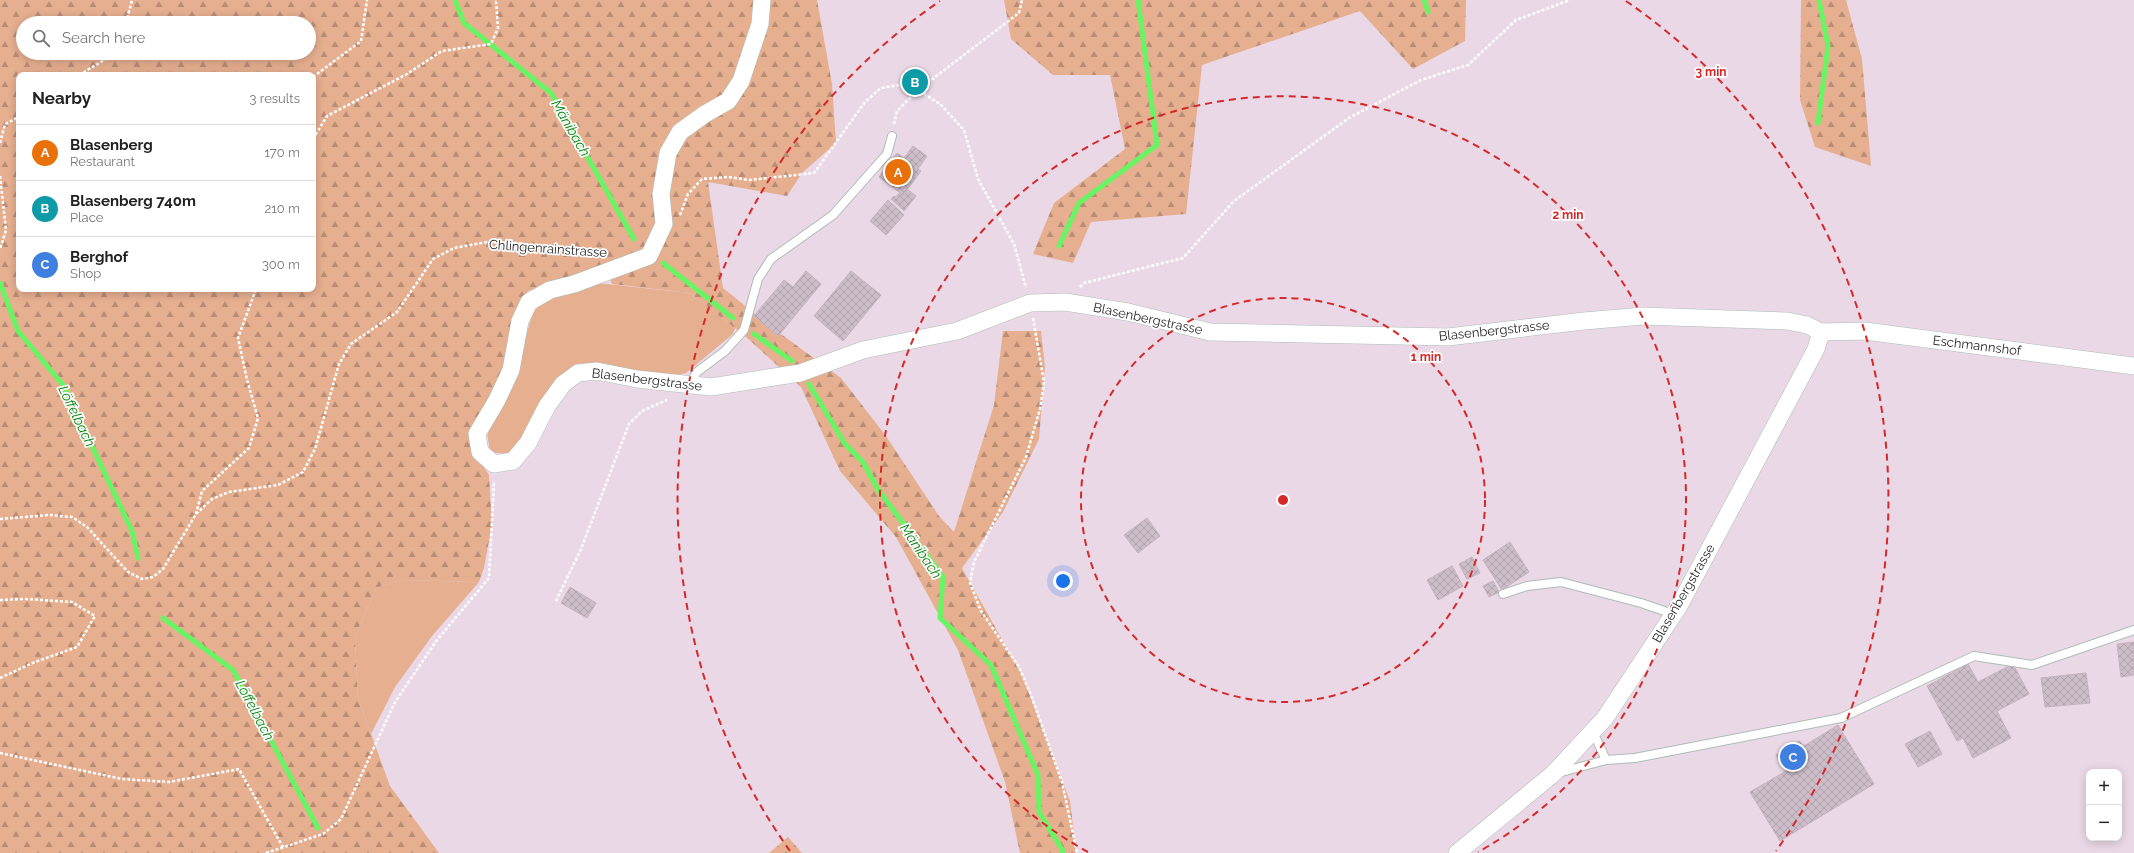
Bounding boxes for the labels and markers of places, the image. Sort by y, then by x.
pin: B [902,67,928,97]
pin: A [885,157,911,187]
centre of rings [1276,493,1290,507]
pin: C [1780,742,1806,772]

